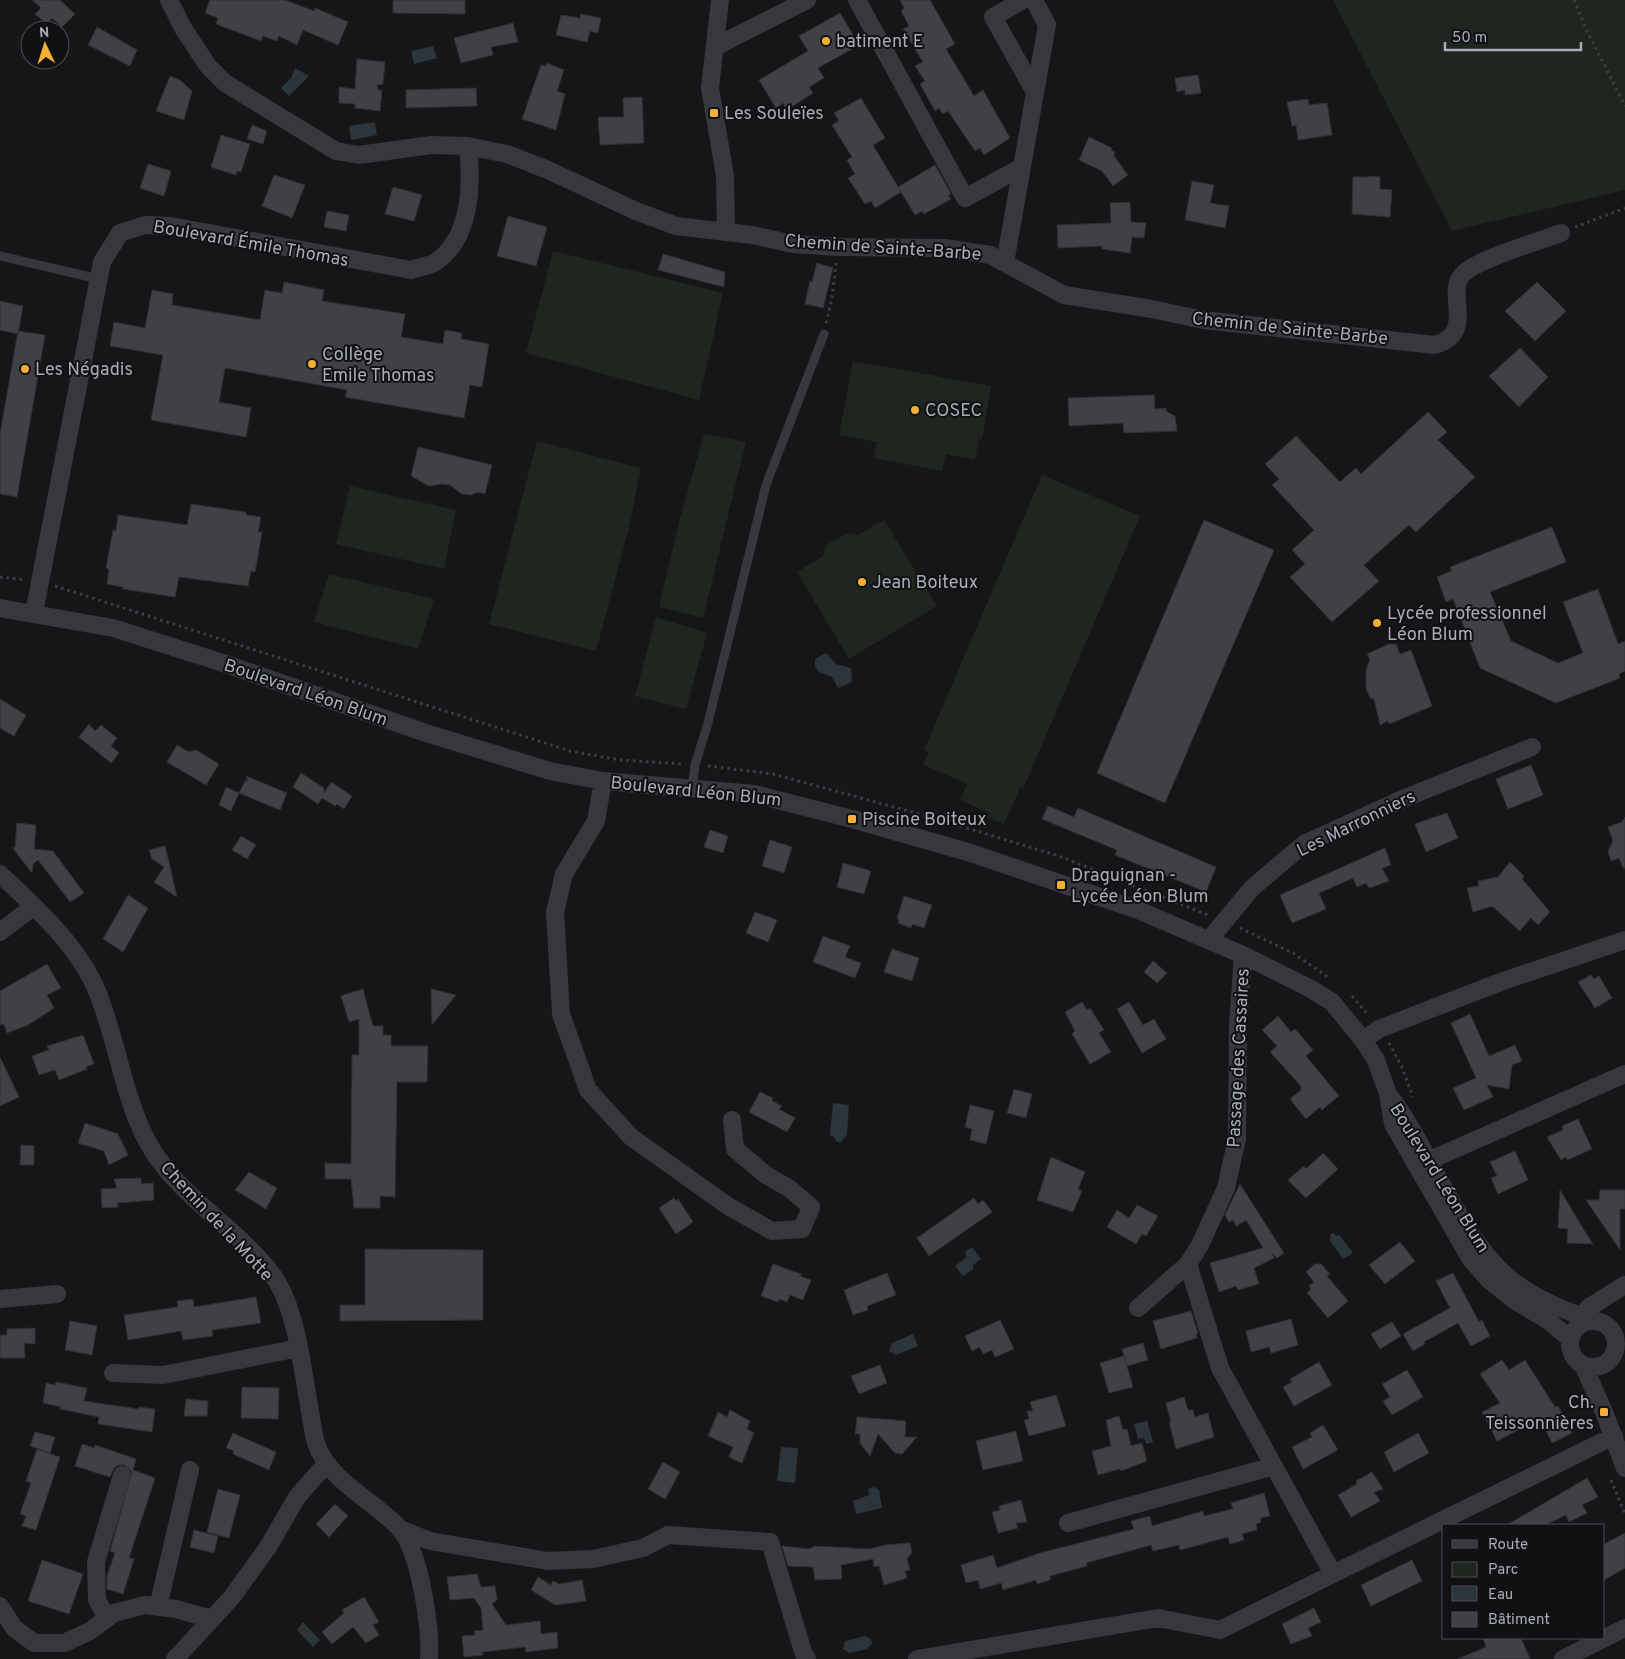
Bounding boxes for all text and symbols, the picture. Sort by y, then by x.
north arrow [20,20,70,70]
scale bar [1445,20,1581,52]
text: N [39,25,50,42]
text: 50 m [1452,29,1487,48]
place label: batiment E [836,31,924,54]
marker: batiment E [820,35,832,47]
place label: Les Souleïes [724,103,824,126]
marker: Les Souleïes [708,107,720,119]
street label: Boulevard Émile Thomas [151,214,351,273]
street label: Chemin de Sainte-Barbe [784,230,982,267]
street label: Chemin de Sainte-Barbe [1191,308,1389,351]
place label: Collège Emile Thomas [322,344,435,388]
marker: Collège Emile Thomas [306,358,318,370]
place label: Les Négadis [35,359,133,382]
marker: Les Négadis [19,363,31,375]
place label: COSEC [925,400,982,423]
marker: COSEC [909,404,921,416]
place label: Jean Boiteux [872,572,978,595]
marker: Jean Boiteux [856,576,868,588]
place label: Lycée professionnel Léon Blum [1387,603,1547,647]
marker: Lycée professionnel Léon Blum [1371,617,1383,629]
street label: Boulevard Léon Blum [221,655,390,732]
street label: Boulevard Léon Blum [609,772,782,813]
street label: Les Marronniers [1293,786,1420,863]
place label: Piscine Boiteux [862,809,987,832]
marker: Piscine Boiteux [846,813,858,825]
place label: Draguignan - Lycée Léon Blum [1071,865,1209,909]
marker: Draguignan - Lycée Léon Blum [1055,879,1067,891]
street label: Passage des Cassaires [1223,968,1256,1148]
street label: Boulevard Léon Blum [1383,1100,1494,1258]
street label: Chemin de la Motte [154,1157,277,1287]
place label: Ch. Teissonnières [1485,1392,1594,1436]
marker: Ch. Teissonnières [1598,1406,1610,1418]
legend [1442,1524,1605,1639]
text: Route [1488,1536,1528,1555]
text: Parc [1488,1561,1518,1580]
text: Eau [1488,1586,1513,1605]
text: Bâtiment [1488,1611,1550,1630]

